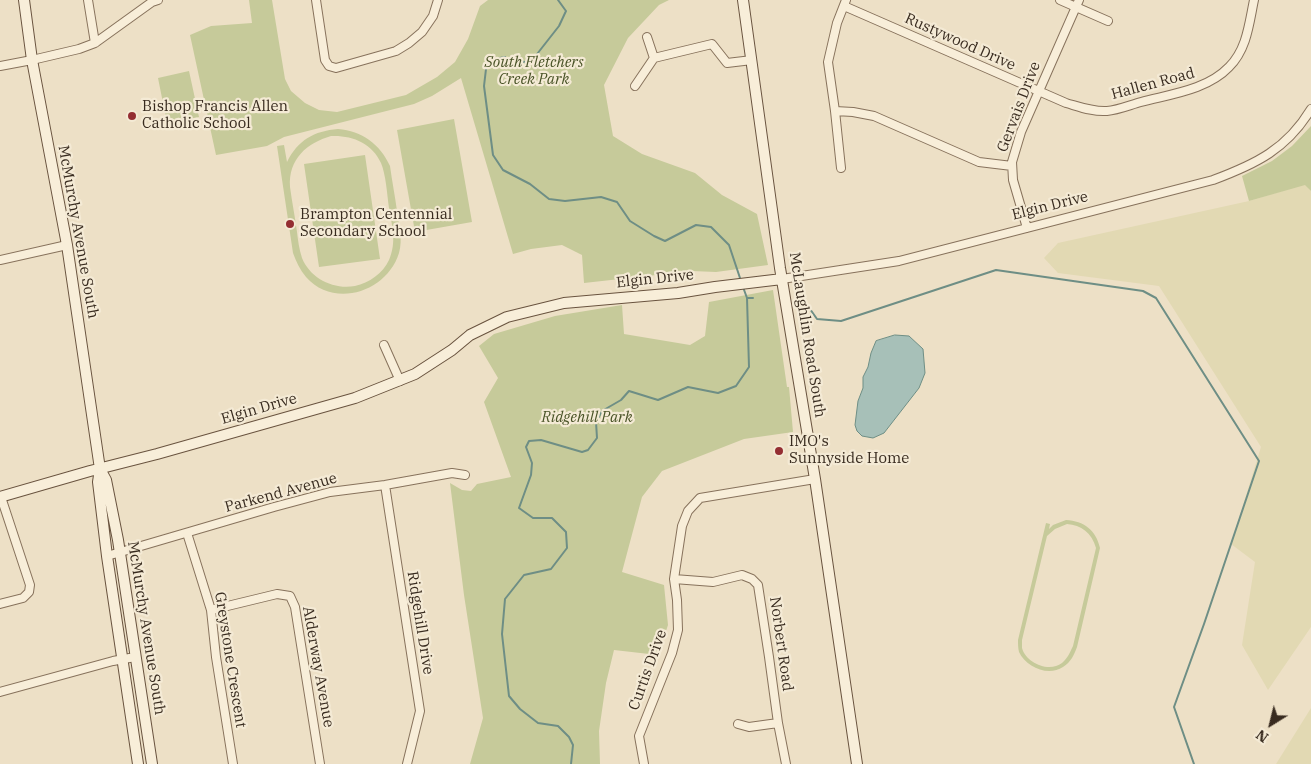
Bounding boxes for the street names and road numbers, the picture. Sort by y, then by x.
street label: Rustywood Drive [902,10,1018,74]
street label: Gervais Drive [994,59,1044,155]
street label: Hallen Road [1109,64,1197,104]
street label: McMurchy Avenue South [54,144,102,320]
street label: Elgin Drive [1010,188,1090,224]
street label: McLaughlin Road South [785,251,829,419]
street label: Elgin Drive [615,266,695,292]
street label: Elgin Drive [219,390,299,428]
street label: Parkend Avenue [223,469,339,517]
street label: McMurchy Avenue South [123,540,169,716]
street label: Ridgehill Drive [403,570,437,676]
street label: Greystone Crescent [210,591,250,729]
street label: Norbert Road [765,596,797,692]
street label: Alderway Avenue [298,605,338,729]
street label: Curtis Drive [625,627,671,713]

